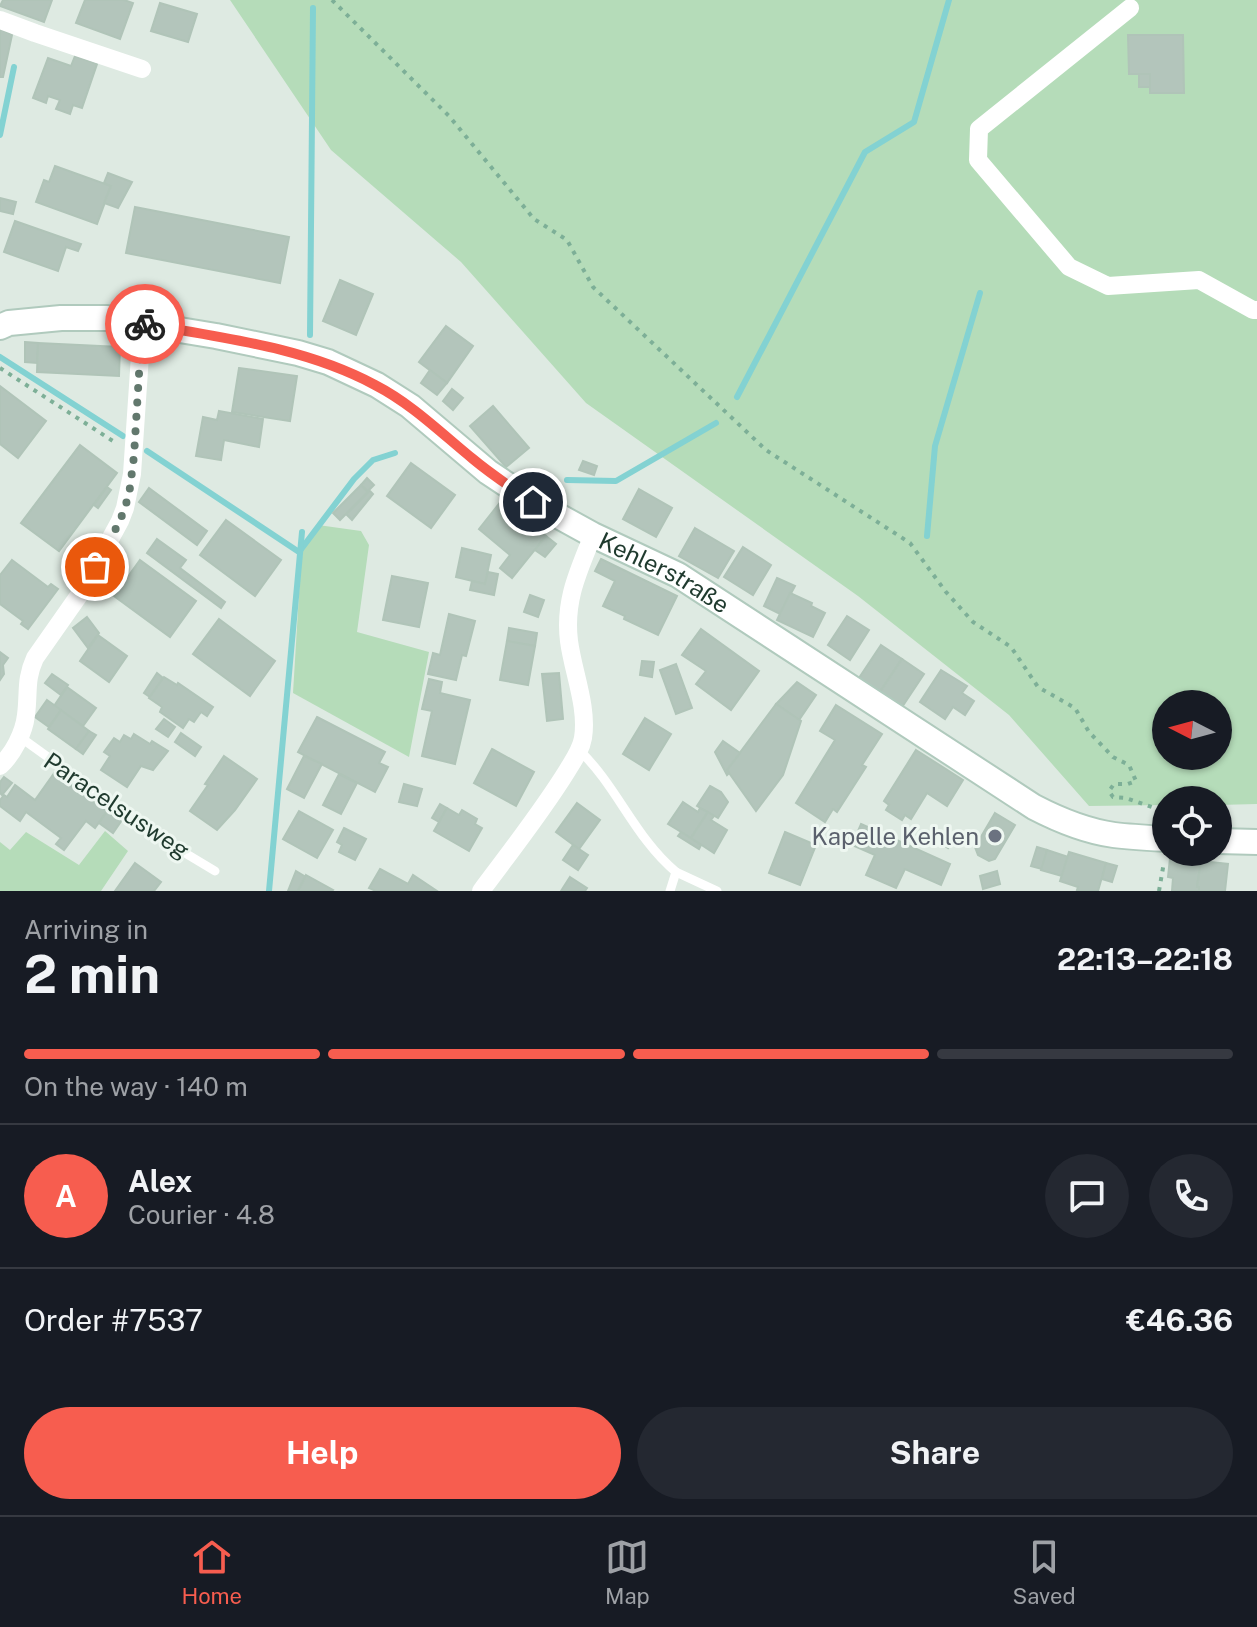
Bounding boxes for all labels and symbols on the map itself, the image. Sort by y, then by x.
courier [105,284,185,364]
pin [499,468,567,536]
street label: Kehlerstraße [595,526,735,619]
pin [61,533,129,601]
north arrow [1152,690,1232,770]
street label: Paracelsusweg [39,746,195,864]
place label: Kapelle Kehlen [812,822,979,850]
marker: Kapelle Kehlen [986,827,1004,845]

